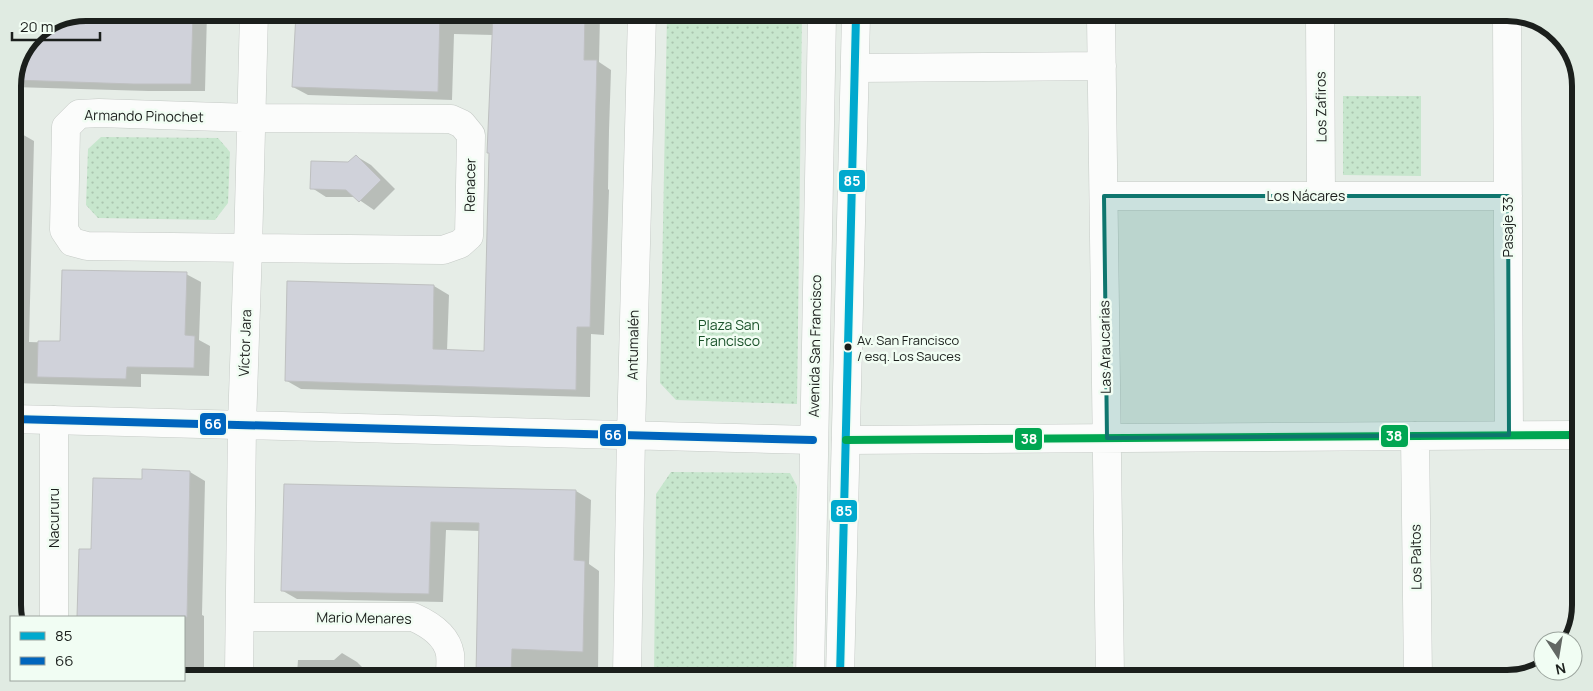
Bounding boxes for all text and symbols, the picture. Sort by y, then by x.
scale bar [12,10,100,42]
text: 20 m [20,16,53,37]
street label: Los Zafiros [1310,71,1331,143]
street label: Armando Pinochet [84,105,204,126]
street label: Renacer [460,158,479,212]
line badge: 85 [838,169,866,193]
text: 85 [844,171,860,190]
street label: Los Nácares [1267,186,1345,205]
street label: Pasaje 33 [1498,196,1517,258]
street label: Avenida San Francisco [804,274,825,418]
street label: Las Araucarias [1094,300,1115,394]
street label: Víctor Jara [234,309,255,377]
street label: Antumalén [622,310,643,380]
park label: Plaza San Francisco [698,315,760,350]
place label: Av. San Francisco / esq. Los Sauces [857,331,961,365]
marker: Av. San Francisco / esq. Los Sauces [843,342,853,352]
line badge: 66 [199,412,227,436]
text: 66 [204,414,222,433]
line badge: 66 [599,423,627,447]
line badge: 38 [1380,424,1409,448]
text: 66 [604,425,622,444]
text: 38 [1386,426,1402,445]
line badge: 38 [1014,427,1043,451]
text: 38 [1021,429,1037,448]
street label: Nacururu [44,488,63,548]
line badge: 85 [830,499,858,523]
text: 85 [836,501,852,520]
street label: Los Paltos [1405,524,1426,590]
street label: Mario Menares [316,607,412,628]
legend [10,616,185,681]
text: 85 [55,625,72,646]
north arrow [1533,631,1583,681]
text: 66 [55,650,74,671]
text: N [1554,659,1568,680]

